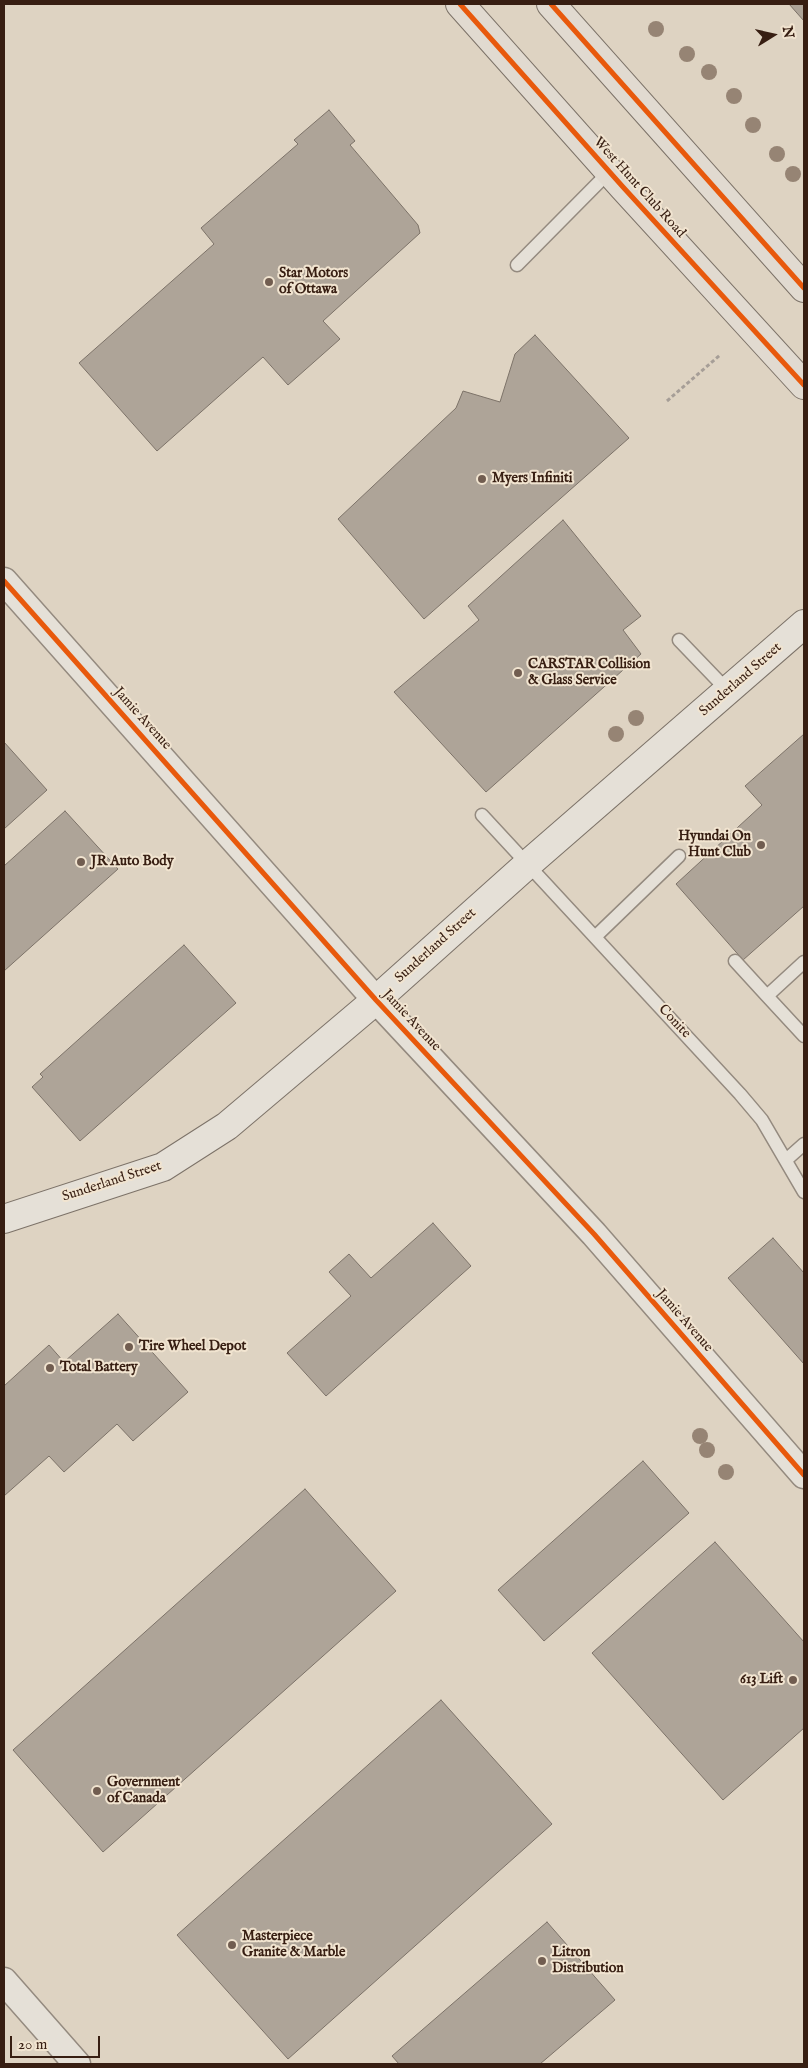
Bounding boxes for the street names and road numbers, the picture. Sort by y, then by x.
street label: West Hunt Club Road [589,134,689,242]
street label: Sunderland Street [696,640,786,720]
street label: Jamie Avenue [110,684,174,754]
street label: Sunderland Street [392,905,480,987]
street label: Jamie Avenue [378,987,444,1055]
street label: Conite [654,1002,694,1042]
street label: Sunderland Street [60,1158,164,1206]
street label: Jamie Avenue [652,1286,716,1356]

